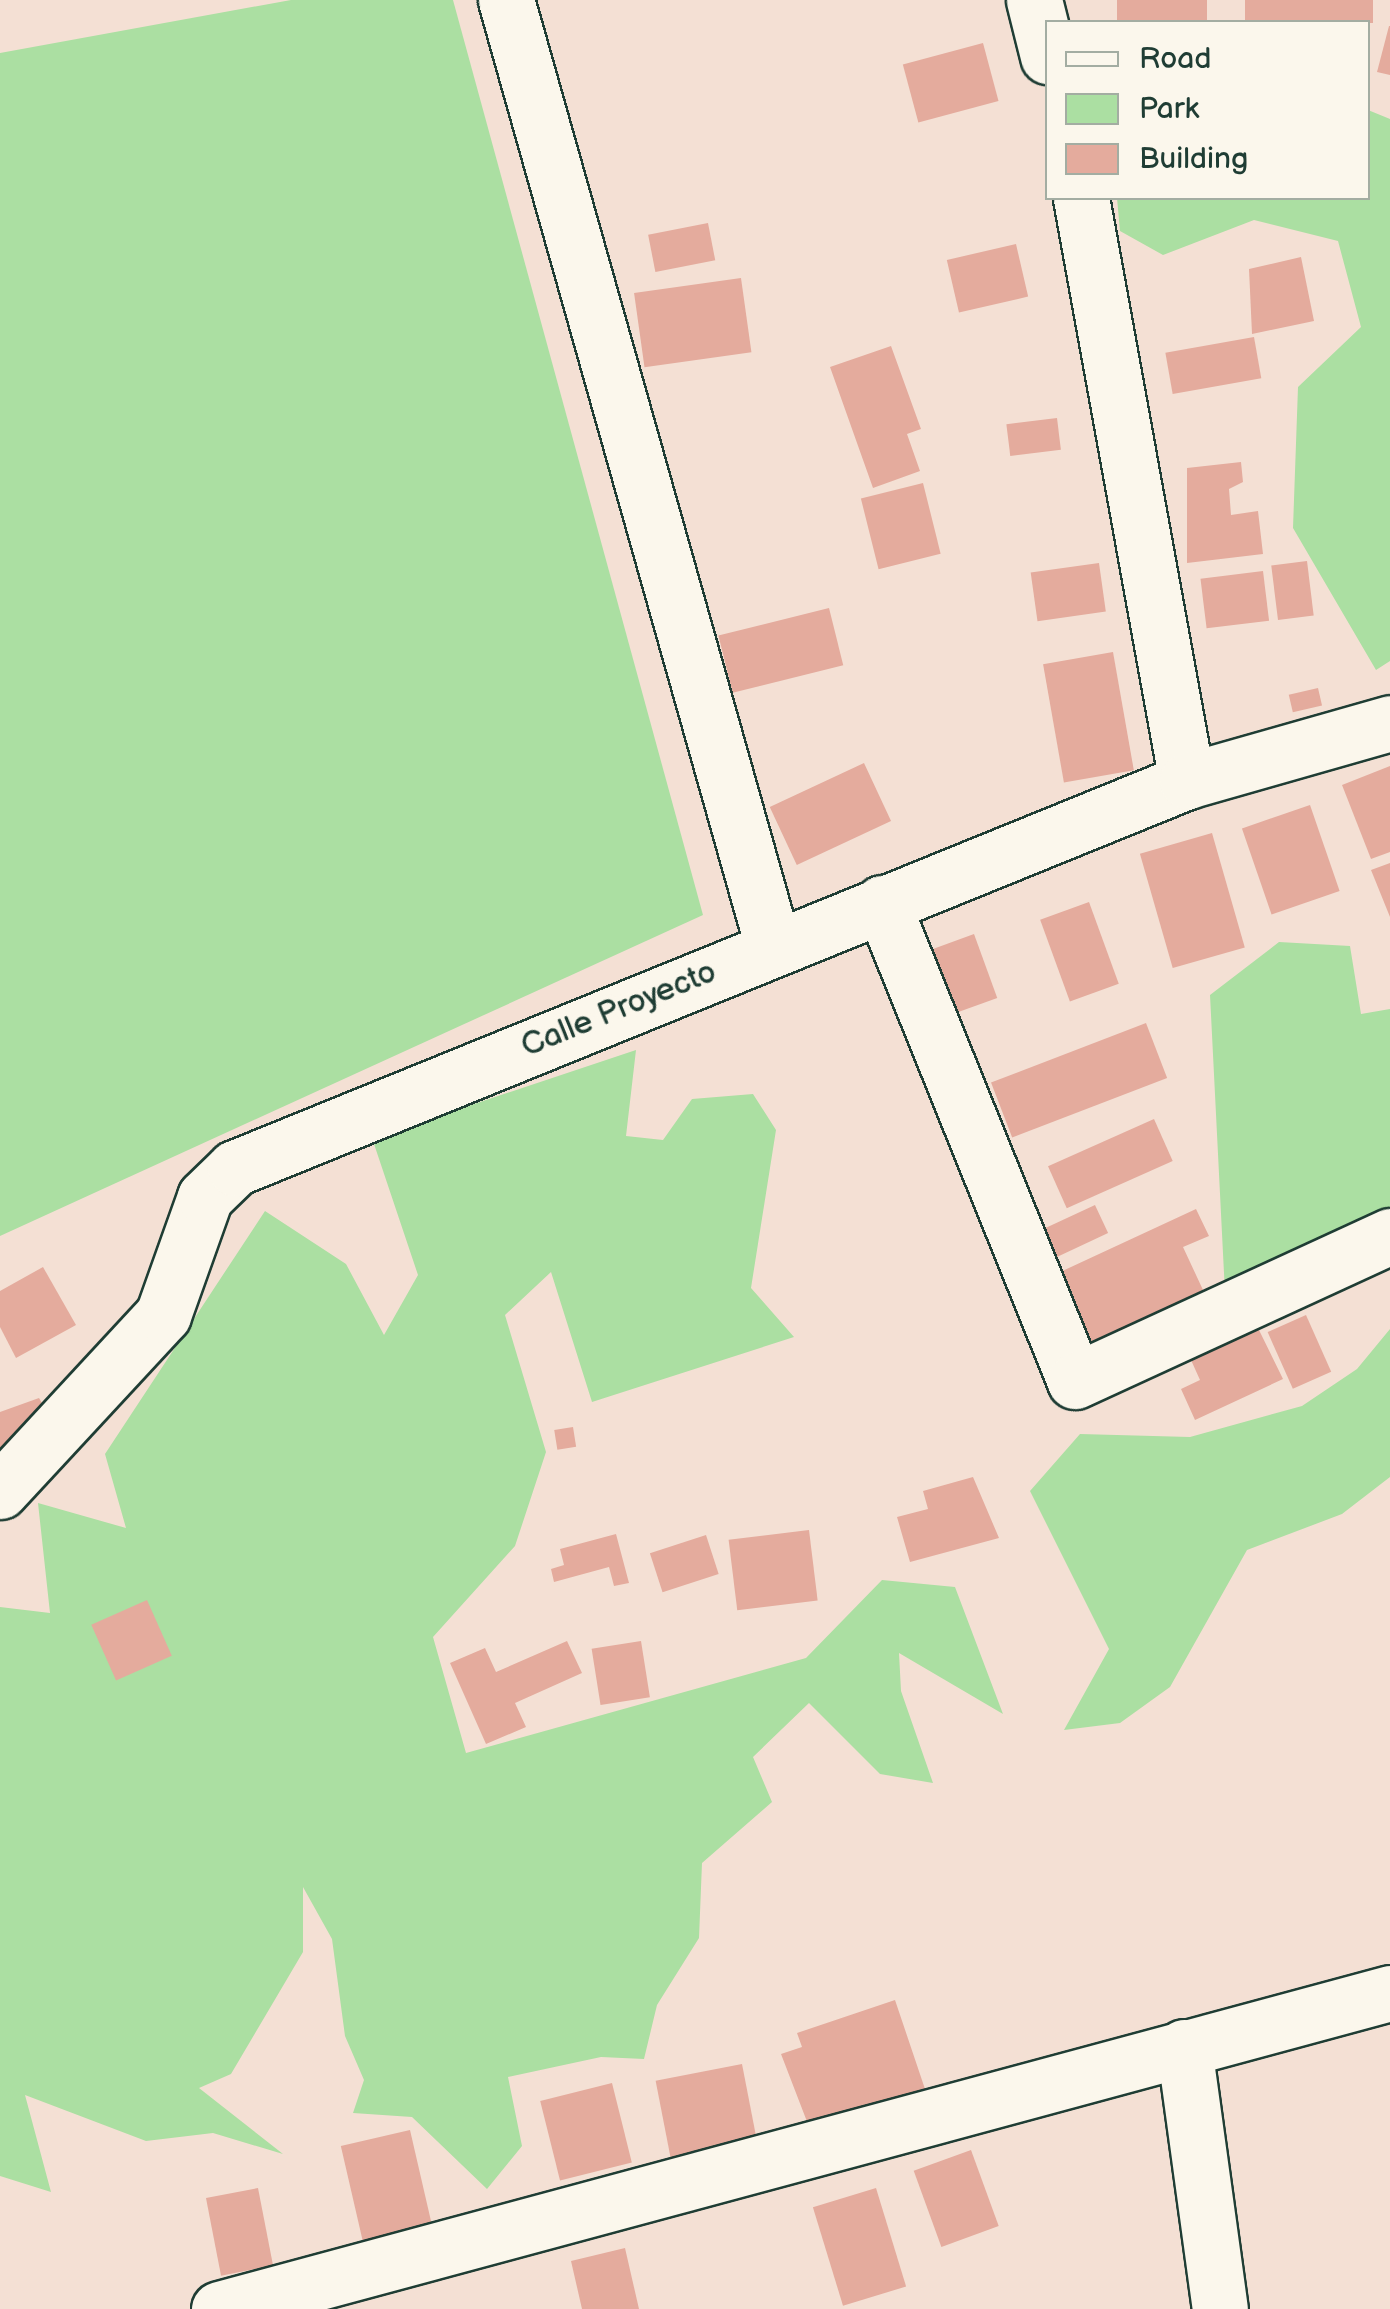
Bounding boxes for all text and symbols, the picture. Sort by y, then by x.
legend [1045,20,1370,200]
text: Road [1139,41,1212,77]
text: Park [1139,91,1199,127]
text: Building [1139,141,1248,177]
street label: Calle Proyecto [516,953,722,1067]

